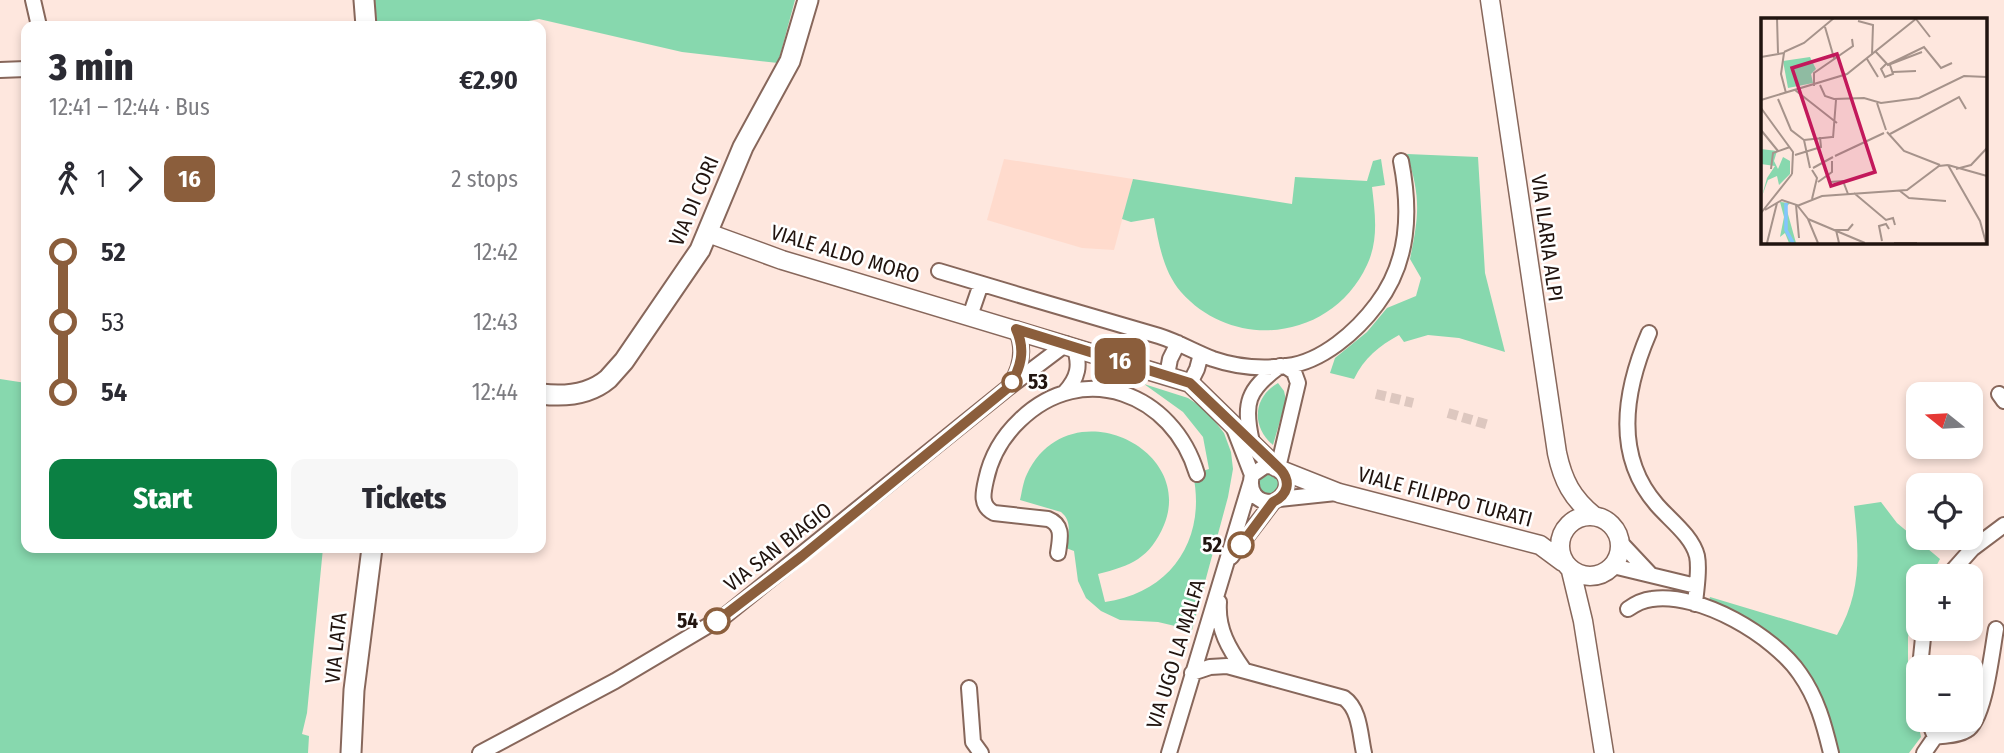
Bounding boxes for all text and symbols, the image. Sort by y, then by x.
inset map [1761,18,1986,243]
text: 3 min [49,44,133,90]
text: €2.90 [459,65,518,96]
text: 12:41 – 12:44 · Bus [49,93,210,121]
street label: VIA DI CORI [663,152,725,250]
icon: walk [49,160,87,198]
icon: forward [116,160,154,198]
text: 1 [97,165,106,193]
text: 16 [178,165,201,193]
text: 2 stops [451,165,518,193]
street label: VIA ILARIA ALPI [1525,173,1569,303]
street label: VIALE ALDO MORO [767,219,923,289]
text: 52 [101,237,126,268]
text: 12:42 [473,238,518,266]
text: 53 [101,307,124,338]
text: 12:43 [473,308,518,336]
line badge: 16 [1088,338,1152,384]
text: 16 [1109,347,1131,375]
place label: 53 [1028,369,1048,395]
marker: 53 [1002,372,1022,392]
text: 54 [101,377,127,408]
text: 12:44 [472,378,518,406]
north arrow [1906,382,1983,458]
map controls [1906,382,1983,732]
button: Start [49,459,277,539]
button: Tickets [291,459,518,539]
street label: VIALE FILIPPO TURATI [1355,461,1535,533]
button: locate [1906,473,1983,550]
street label: VIA SAN BIAGIO [719,497,837,597]
place label: 52 [1202,532,1222,558]
marker: 52 [1228,532,1254,558]
button: + [1906,564,1983,641]
street label: VIA UGO LA MALFA [1141,576,1211,732]
place label: 54 [677,608,698,634]
marker: 54 [704,608,730,634]
street label: VIA LATA [319,611,353,685]
button: − [1906,655,1983,732]

